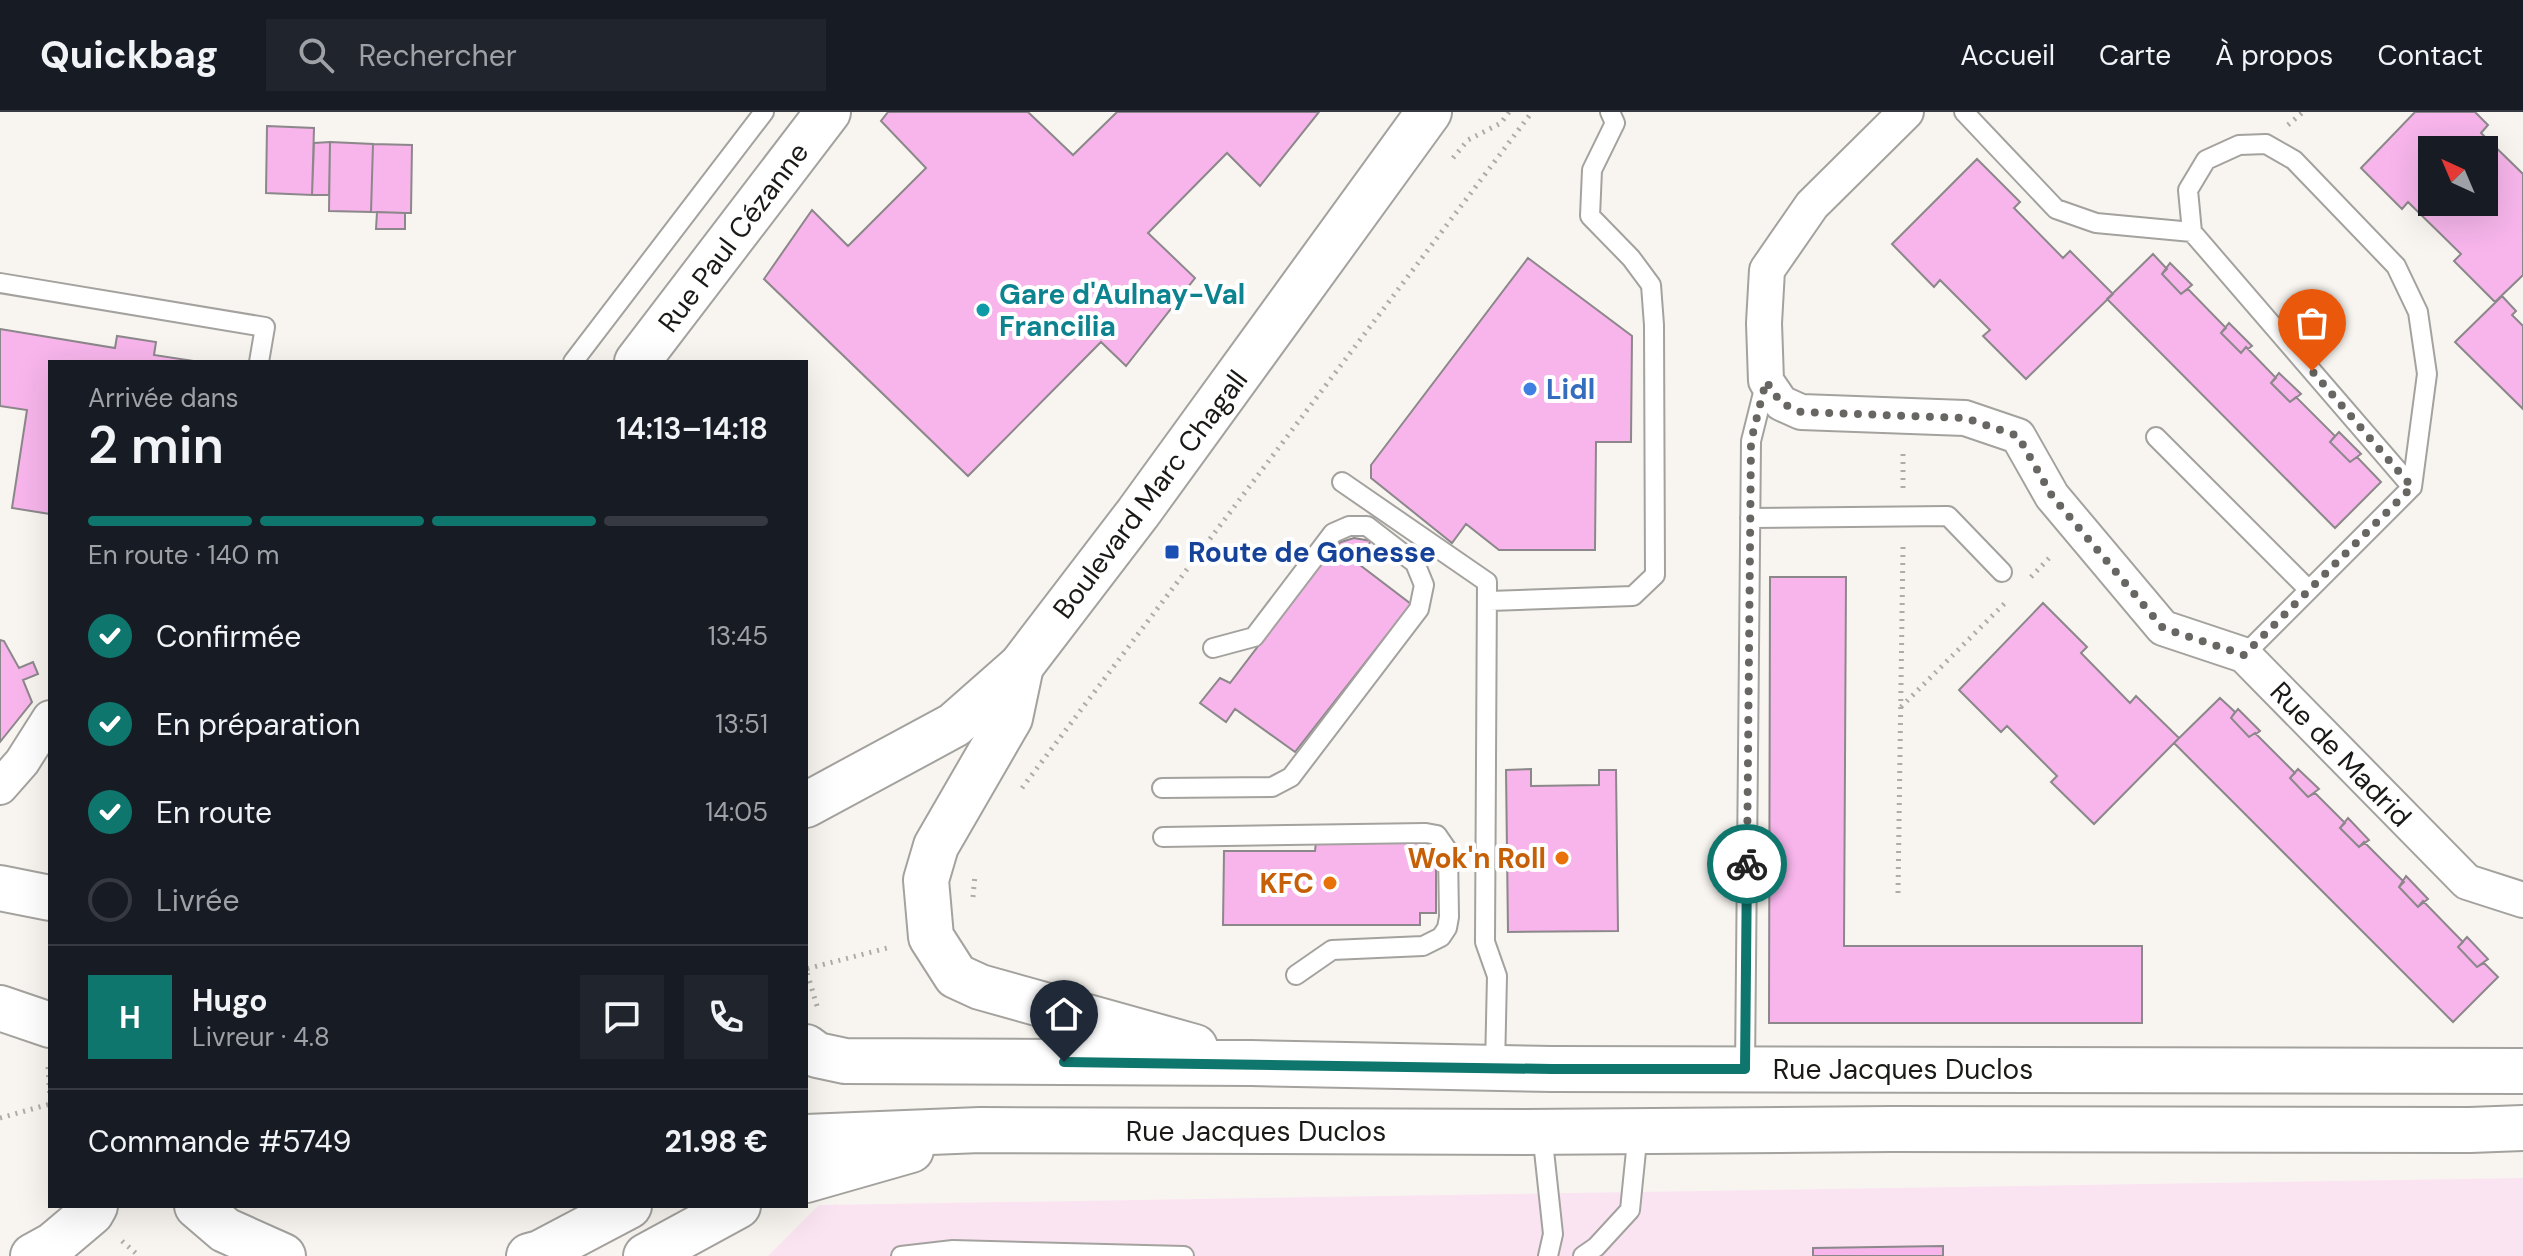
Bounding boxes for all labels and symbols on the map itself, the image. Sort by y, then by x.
street label: Rue Paul Cézanne [650,135,817,340]
north arrow [2418,136,2498,216]
place label: Gare d'Aulnay-Val Francilia [999,276,1245,345]
pin [2278,289,2346,371]
marker: Gare d'Aulnay-Val Francilia [974,301,992,319]
street label: Boulevard Marc Chagall [1045,363,1256,626]
place label: Lidl [1546,371,1595,408]
marker: Lidl [1521,380,1539,398]
place label: Route de Gonesse [1188,534,1436,571]
marker: Route de Gonesse [1163,543,1181,561]
street label: Rue de Madrid [2262,674,2419,835]
courier [1707,824,1787,904]
place label: Wok'n Roll [1408,840,1546,877]
marker: Wok'n Roll [1553,849,1571,867]
place label: KFC [1259,865,1314,902]
marker: KFC [1321,874,1339,892]
pin [1030,980,1098,1062]
street label: Rue Jacques Duclos [1773,1051,2033,1088]
street label: Rue Jacques Duclos [1126,1113,1386,1150]

